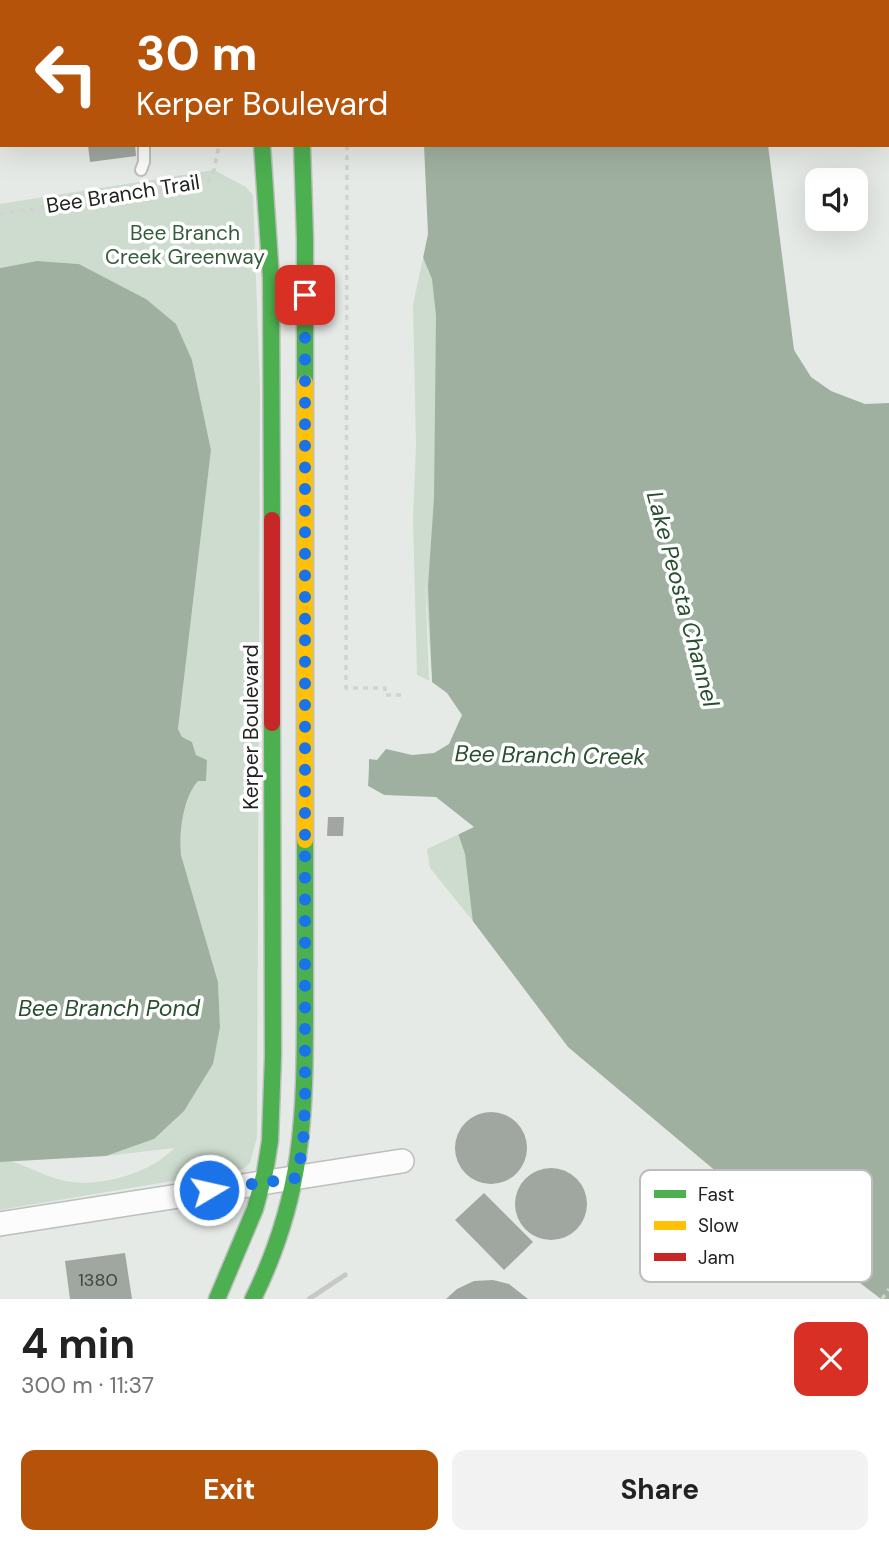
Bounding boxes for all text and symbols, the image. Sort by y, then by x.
text: 30 m [136,21,258,85]
icon: left [21,28,112,119]
text: Kerper Boulevard [136,83,388,125]
street label: Bee Branch Trail [44,168,202,220]
map controls [805,168,868,231]
button: sound [805,168,868,231]
park label: Bee Branch Creek Greenway [105,219,265,271]
pin [275,265,335,325]
icon: arrive [286,276,324,314]
water label: Lake Peosta Channel [640,488,726,711]
street label: Kerper Boulevard [237,644,265,810]
water label: Bee Branch Creek [454,738,646,772]
water label: Bee Branch Pond [18,993,201,1023]
position arrow [172,1153,246,1227]
legend [640,1170,872,1282]
text: Fast [698,1182,734,1207]
text: Slow [698,1213,739,1238]
text: Jam [698,1245,735,1270]
house number: 1380 [78,1268,118,1292]
text: 4 min [21,1316,135,1371]
button: close [794,1322,868,1396]
text: 300 m · 11:37 [21,1370,154,1400]
button: Exit [21,1450,438,1530]
button: Share [452,1450,868,1530]

